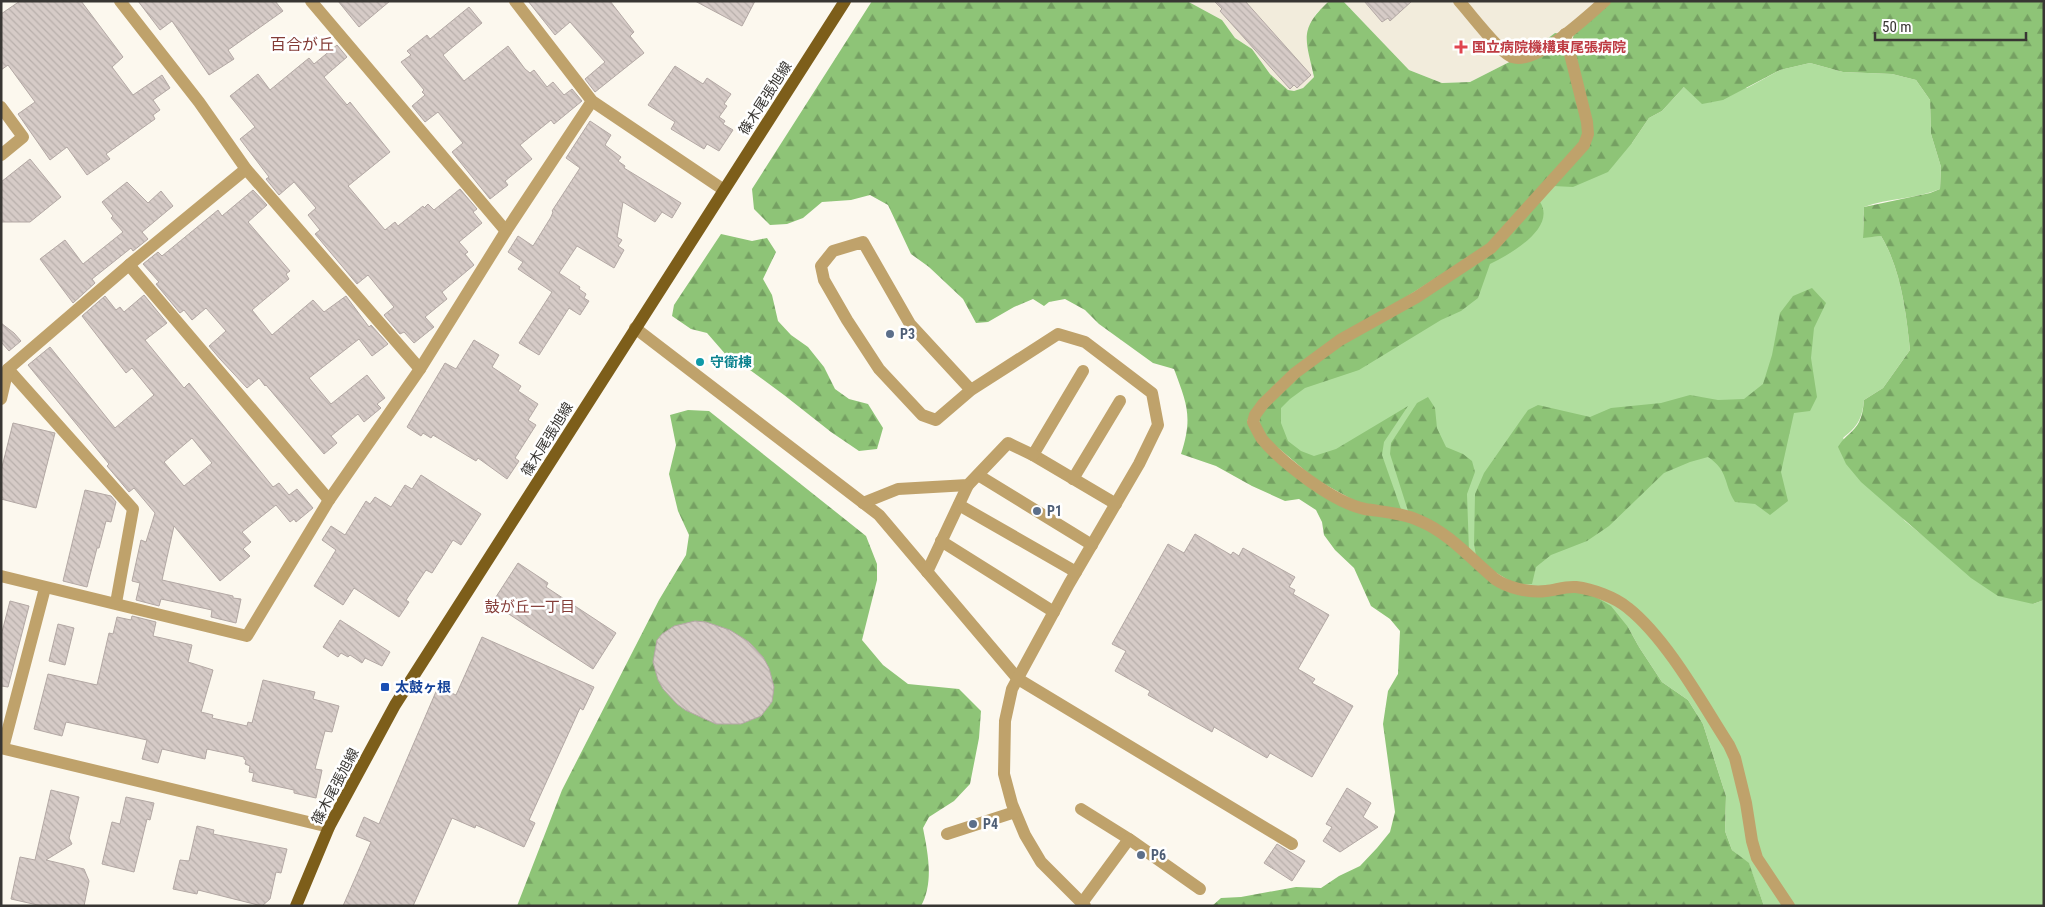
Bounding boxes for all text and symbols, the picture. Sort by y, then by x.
scale bar [1875,10,2026,42]
text: 50 m [1882,18,1912,36]
district label: 百合が丘 [270,35,334,54]
place label: 国立病院機構東尾張病院 [1472,39,1626,55]
marker: 国立病院機構東尾張病院 [1454,40,1468,54]
street label: 篠木尾張旭線 [735,58,795,138]
place label: P3 [900,326,915,342]
marker: P3 [884,328,896,340]
place label: 守衛棟 [710,354,752,370]
marker: 守衛棟 [694,356,706,368]
street label: 篠木尾張旭線 [518,399,576,479]
place label: P1 [1047,503,1062,519]
marker: P1 [1031,505,1043,517]
district label: 鼓が丘一丁目 [485,598,575,616]
place label: 太鼓ヶ根 [395,679,451,695]
marker: 太鼓ヶ根 [379,681,391,693]
street label: 篠木尾張旭線 [308,745,362,827]
place label: P4 [983,816,998,832]
marker: P4 [967,818,979,830]
place label: P6 [1151,847,1166,863]
marker: P6 [1135,849,1147,861]

